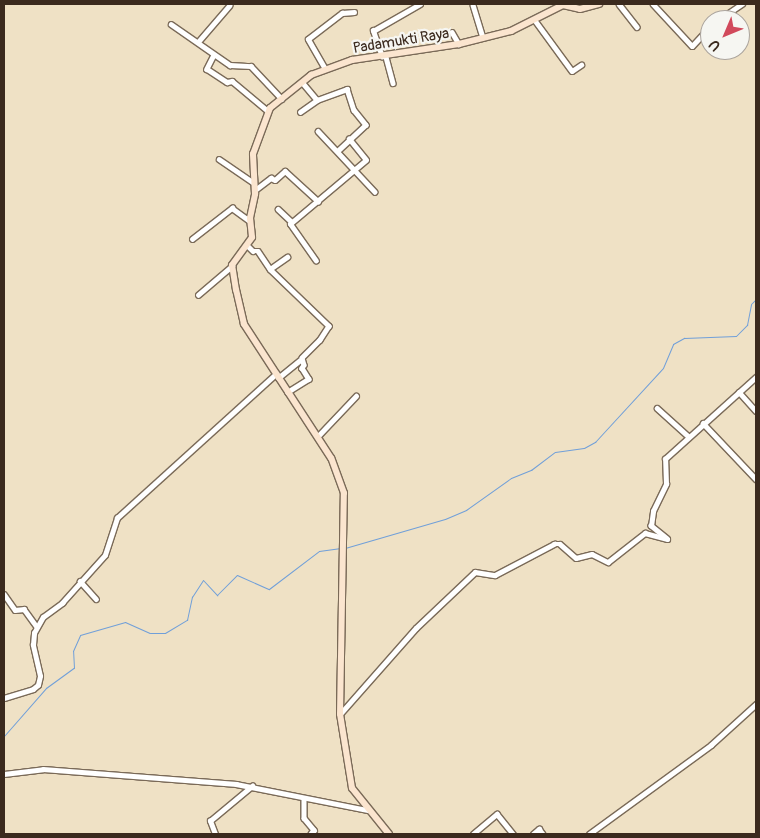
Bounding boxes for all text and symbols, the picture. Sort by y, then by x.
north arrow [700,10,750,60]
street label: Padamukti Raya [352,25,450,57]
text: U [705,36,724,55]

